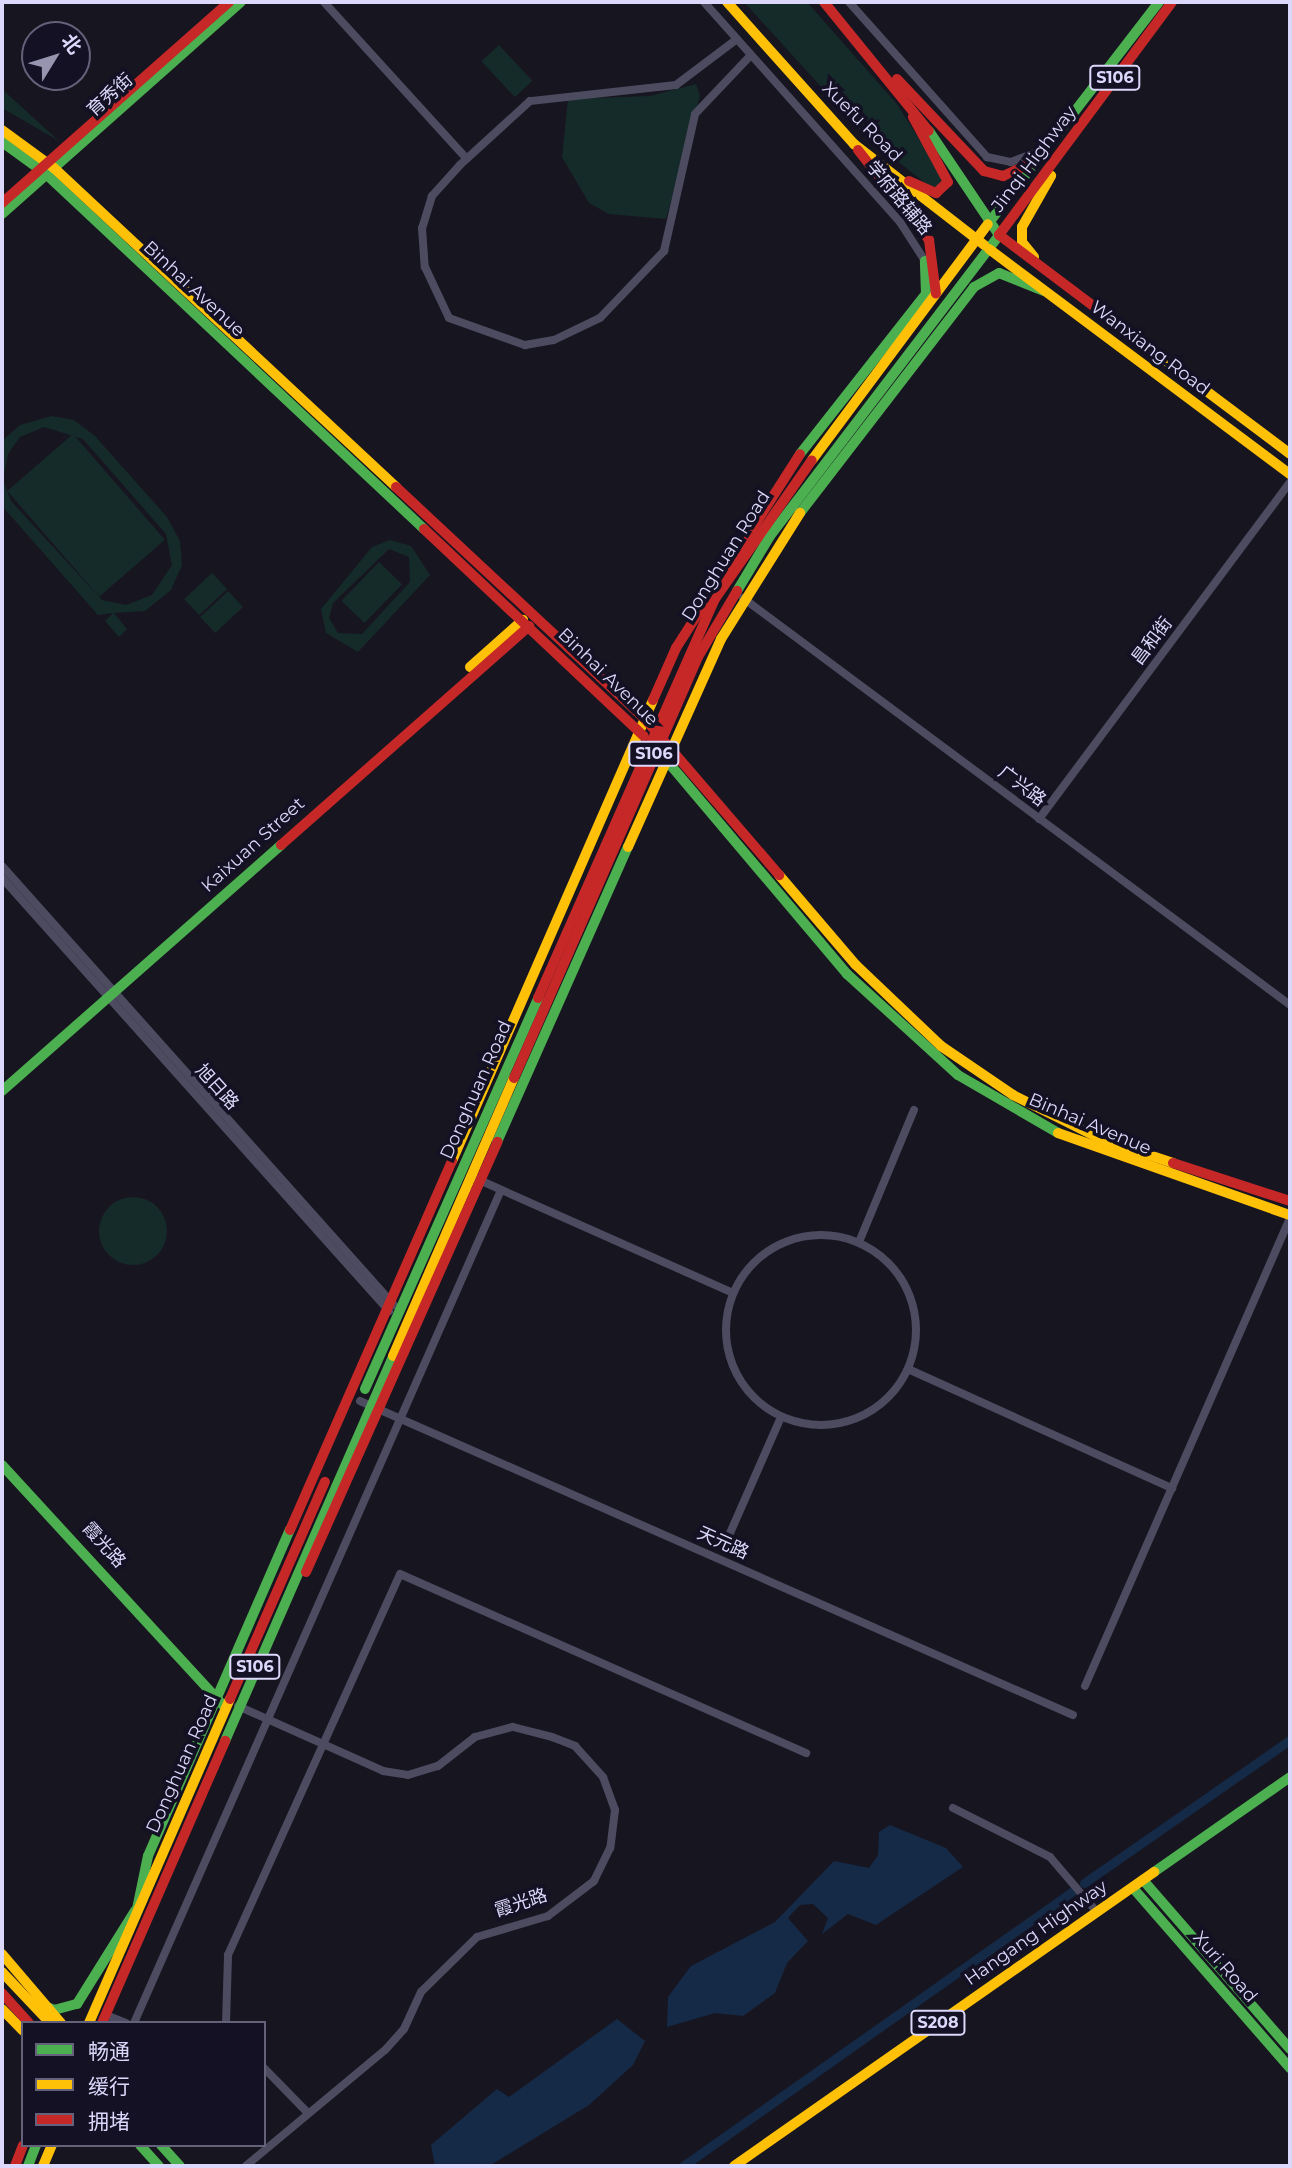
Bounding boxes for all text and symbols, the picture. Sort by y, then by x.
north arrow [21,21,91,91]
text: 北 [56,29,86,59]
road number: S106 [1089,66,1141,90]
street label: 育秀街 [83,69,137,121]
street label: Xuefu Road [817,77,907,167]
street label: Jinqi Highway [987,102,1081,216]
street label: 学府路辅路 [862,157,936,239]
street label: Binhai Avenue [139,236,249,342]
street label: Wanxiang Road [1086,296,1214,400]
street label: Donghuan Road [677,487,775,625]
street label: 昌和街 [1127,613,1177,669]
street label: Binhai Avenue [553,624,663,730]
road number: S106 [628,741,680,766]
street label: 广兴路 [994,761,1050,811]
street label: Kaixuan Street [197,793,309,897]
street label: Donghuan Road [436,1017,516,1163]
street label: 旭日路 [191,1060,243,1114]
street label: Binhai Avenue [1026,1088,1154,1160]
street label: 霞光路 [78,1518,130,1572]
street label: 天元路 [694,1522,752,1564]
road number: S106 [229,1654,281,1680]
street label: Donghuan Road [142,1691,222,1837]
street label: Hangang Highway [961,1876,1111,1990]
street label: 霞光路 [492,1884,550,1922]
street label: Xuri Road [1188,1927,1262,2007]
road number: S208 [910,2010,966,2036]
legend [21,2021,266,2147]
text: 畅通 [88,2039,130,2064]
text: 缓行 [88,2074,130,2099]
text: 拥堵 [88,2109,130,2134]

